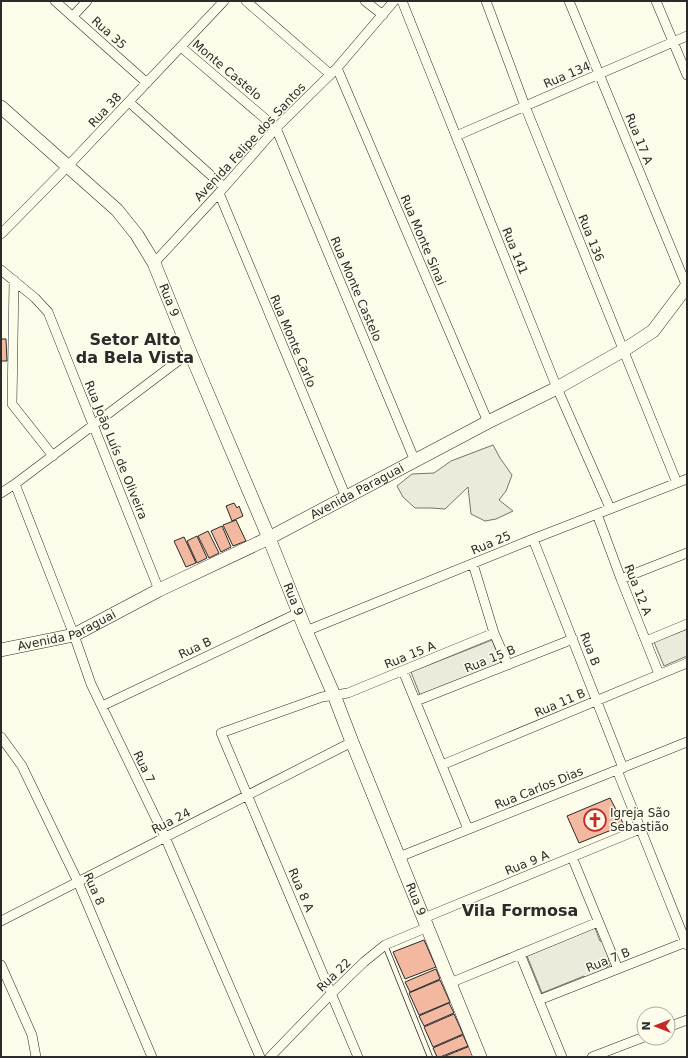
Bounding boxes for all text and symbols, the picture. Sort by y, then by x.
street label: Rua 35 [89,14,129,52]
street label: Monte Castelo [190,37,264,103]
street label: Rua 134 [541,59,593,91]
street label: Avenida Felipe dos Santos [191,80,309,204]
street label: Rua 38 [86,90,124,130]
street label: Rua 17 A [622,111,656,167]
street label: Rua Monte Sinai [398,193,448,287]
street label: Rua 136 [575,212,607,264]
street label: Rua 141 [499,225,531,277]
street label: Rua Monte Castelo [328,234,384,344]
street label: Rua 9 [156,282,182,319]
street label: Rua Monte Carlo [267,293,319,389]
district label: Setor Alto da Bela Vista [76,330,194,367]
street label: Rua João Luís de Oliveira [82,379,150,521]
street label: Avenida Paraguai [308,461,406,522]
street label: Rua 25 [469,528,513,558]
street label: Rua 12 A [621,562,655,618]
street label: Rua 9 [281,581,306,618]
street label: Avenida Paraguai [16,607,118,653]
street label: Rua B [577,630,603,668]
street label: Rua B [176,634,214,662]
street label: Rua 15 A [382,638,438,672]
street label: Rua 15 B [462,642,518,676]
street label: Rua 11 B [532,686,588,720]
street label: Rua 7 [130,749,158,785]
street label: Rua Carlos Dias [493,764,585,812]
street label: Rua 24 [149,805,193,837]
place label: Igreja São Sebastião [610,806,670,834]
church icon: Igreja São Sebastião [582,807,608,833]
street label: Rua 9 A [503,848,552,878]
street label: Rua 8 A [286,866,317,915]
street label: Rua 8 [81,871,107,907]
street label: Rua 9 [403,881,429,918]
district label: Vila Formosa [462,901,578,920]
street label: Rua 7 B [584,945,632,975]
street label: Rua 22 [314,955,354,995]
north arrow [636,1006,676,1046]
text: N [640,1021,653,1031]

